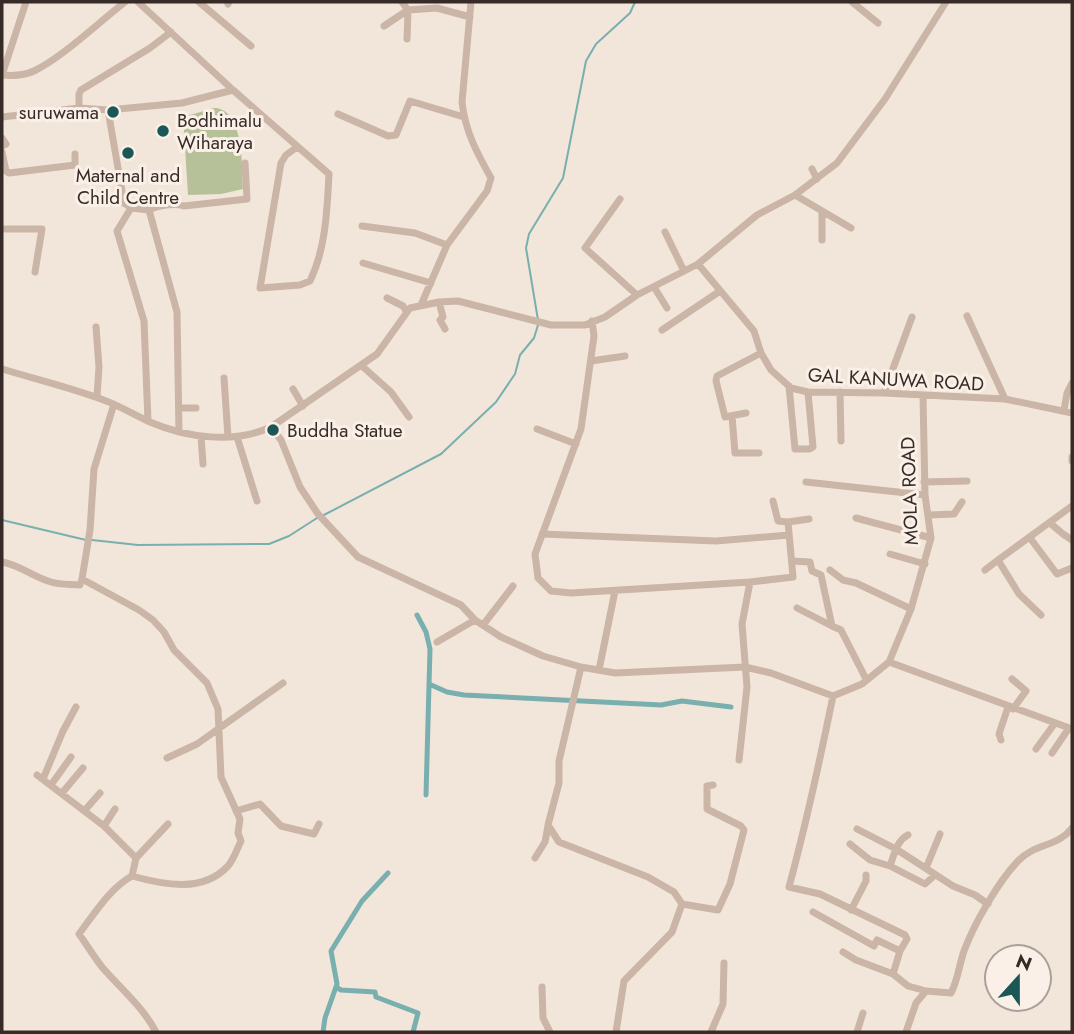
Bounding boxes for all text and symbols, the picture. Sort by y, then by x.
place label: suruwama [19,99,99,126]
marker: suruwama [105,104,121,120]
place label: Bodhimalu Wiharaya [177,107,262,156]
marker: Bodhimalu Wiharaya [155,123,171,139]
marker: Maternal and Child Centre [120,145,136,161]
place label: Maternal and Child Centre [76,162,180,211]
street label: GAL KANUWA ROAD [807,361,985,398]
place label: Buddha Statue [287,417,403,444]
marker: Buddha Statue [265,422,281,438]
street label: MOLA ROAD [894,436,925,546]
north arrow [983,943,1053,1013]
text: N [1012,947,1036,978]

